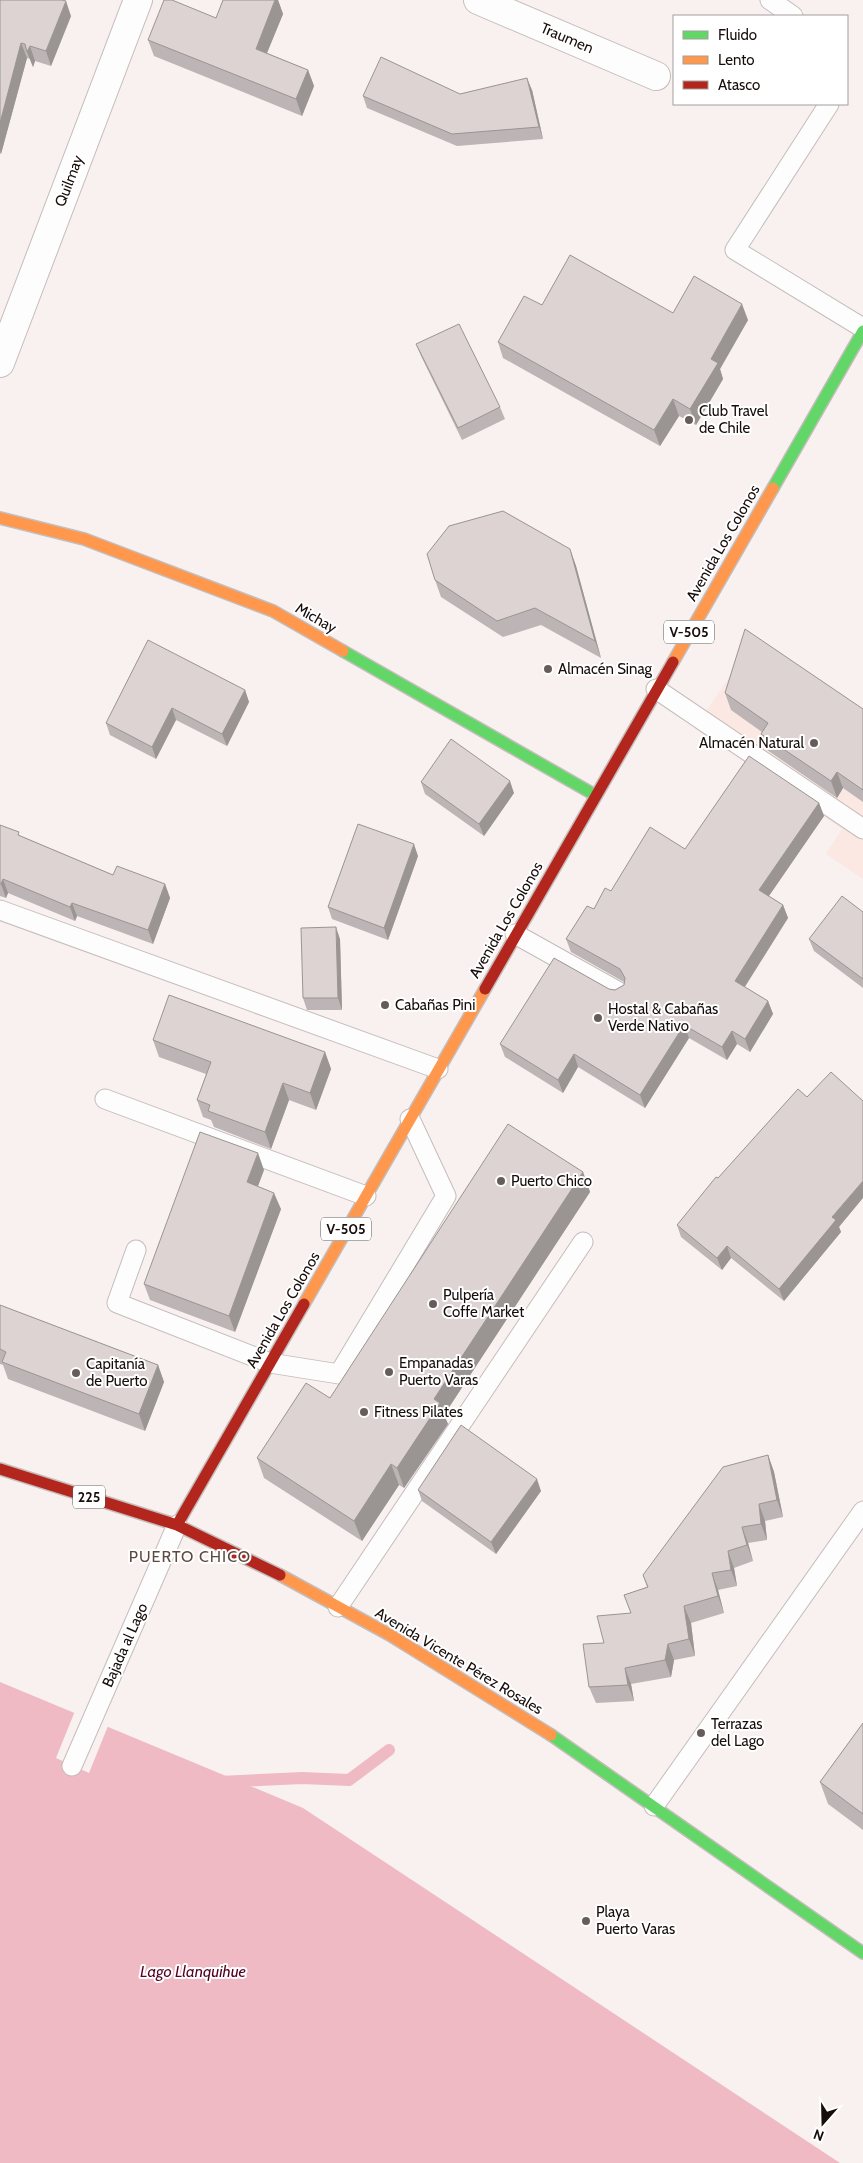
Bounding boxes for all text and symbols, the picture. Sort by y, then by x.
legend [673,15,848,105]
street label: Traumen [538,19,596,57]
text: Fluido [718,26,757,44]
text: Lento [718,51,755,69]
text: Atasco [718,76,760,94]
street label: Quilmay [51,152,87,209]
place label: Club Travel de Chile [699,402,769,437]
marker: Club Travel de Chile [683,414,695,426]
street label: Avenida Los Colonos [682,482,764,604]
street label: Michay [292,599,340,637]
road number: V-505 [664,620,714,644]
place label: Almacén Sinag [558,660,653,678]
marker: Almacén Sinag [542,663,554,675]
place label: Almacén Natural [699,734,804,752]
marker: Almacén Natural [808,737,820,749]
street label: Avenida Los Colonos [465,859,547,981]
place label: Cabañas Pini [395,996,475,1014]
marker: Cabañas Pini [379,999,391,1011]
place label: Hostal & Cabañas Verde Nativo [608,1000,718,1035]
marker: Hostal & Cabañas Verde Nativo [592,1012,604,1024]
place label: Puerto Chico [511,1172,592,1190]
marker: Puerto Chico [495,1175,507,1187]
road number: V-505 [321,1218,371,1240]
street label: Avenida Los Colonos [242,1249,324,1371]
place label: Pulpería Coffe Market [443,1286,524,1321]
marker: Pulpería Coffe Market [427,1298,439,1310]
place label: Empanadas Puerto Varas [399,1354,478,1389]
place label: Capitanía de Puerto [86,1355,147,1390]
marker: Empanadas Puerto Varas [383,1366,395,1378]
marker: Capitanía de Puerto [70,1367,82,1379]
place label: Fitness Pilates [374,1403,463,1421]
marker: Fitness Pilates [358,1406,370,1418]
road number: 225 [73,1485,105,1508]
district label: PUERTO CHICO [129,1547,251,1566]
street label: Bajada al Lago [98,1600,152,1690]
street label: Avenida Vicente Pérez Rosales [372,1604,546,1718]
place label: Terrazas del Lago [711,1715,764,1750]
marker: Terrazas del Lago [695,1727,707,1739]
place label: Playa Puerto Varas [596,1903,675,1938]
marker: Playa Puerto Varas [580,1915,592,1927]
water label: Lago Llanquihue [140,1962,246,1981]
north arrow [798,2098,848,2148]
text: N [811,2125,826,2145]

